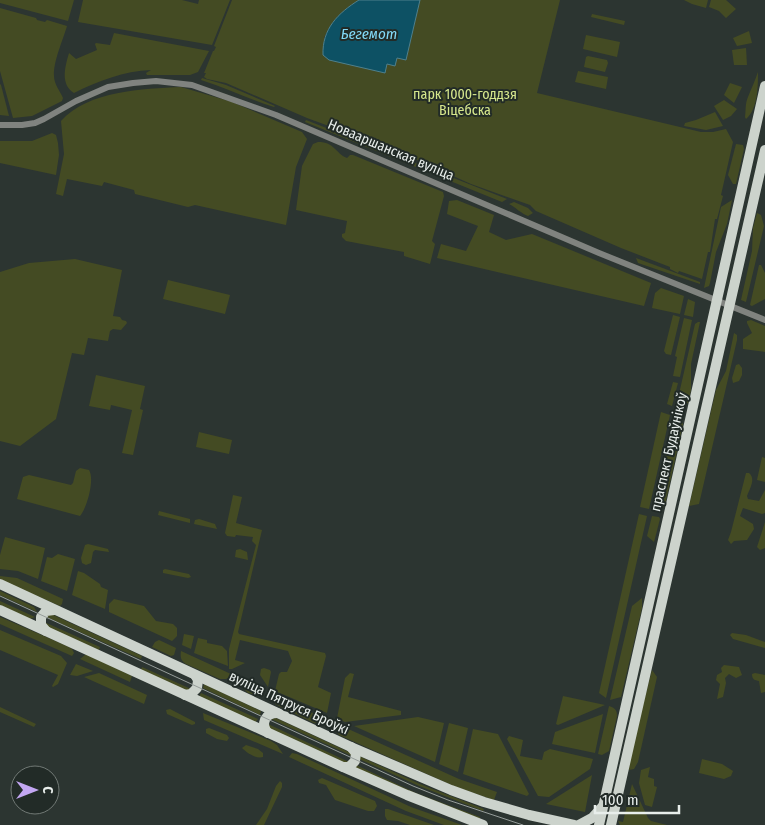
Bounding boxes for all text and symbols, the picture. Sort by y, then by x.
water label: Бегемот [341,25,397,43]
park label: парк 1000-годдзя Віцебска [413,86,517,119]
street label: Новааршанская вуліца [325,116,457,184]
street label: праспект Будаўнікоў [647,390,691,513]
street label: вуліца Пятруся Броўкі [226,668,352,738]
north arrow [10,765,60,815]
scale bar [595,782,679,814]
text: С [39,786,56,794]
text: 100 m [602,791,639,809]

